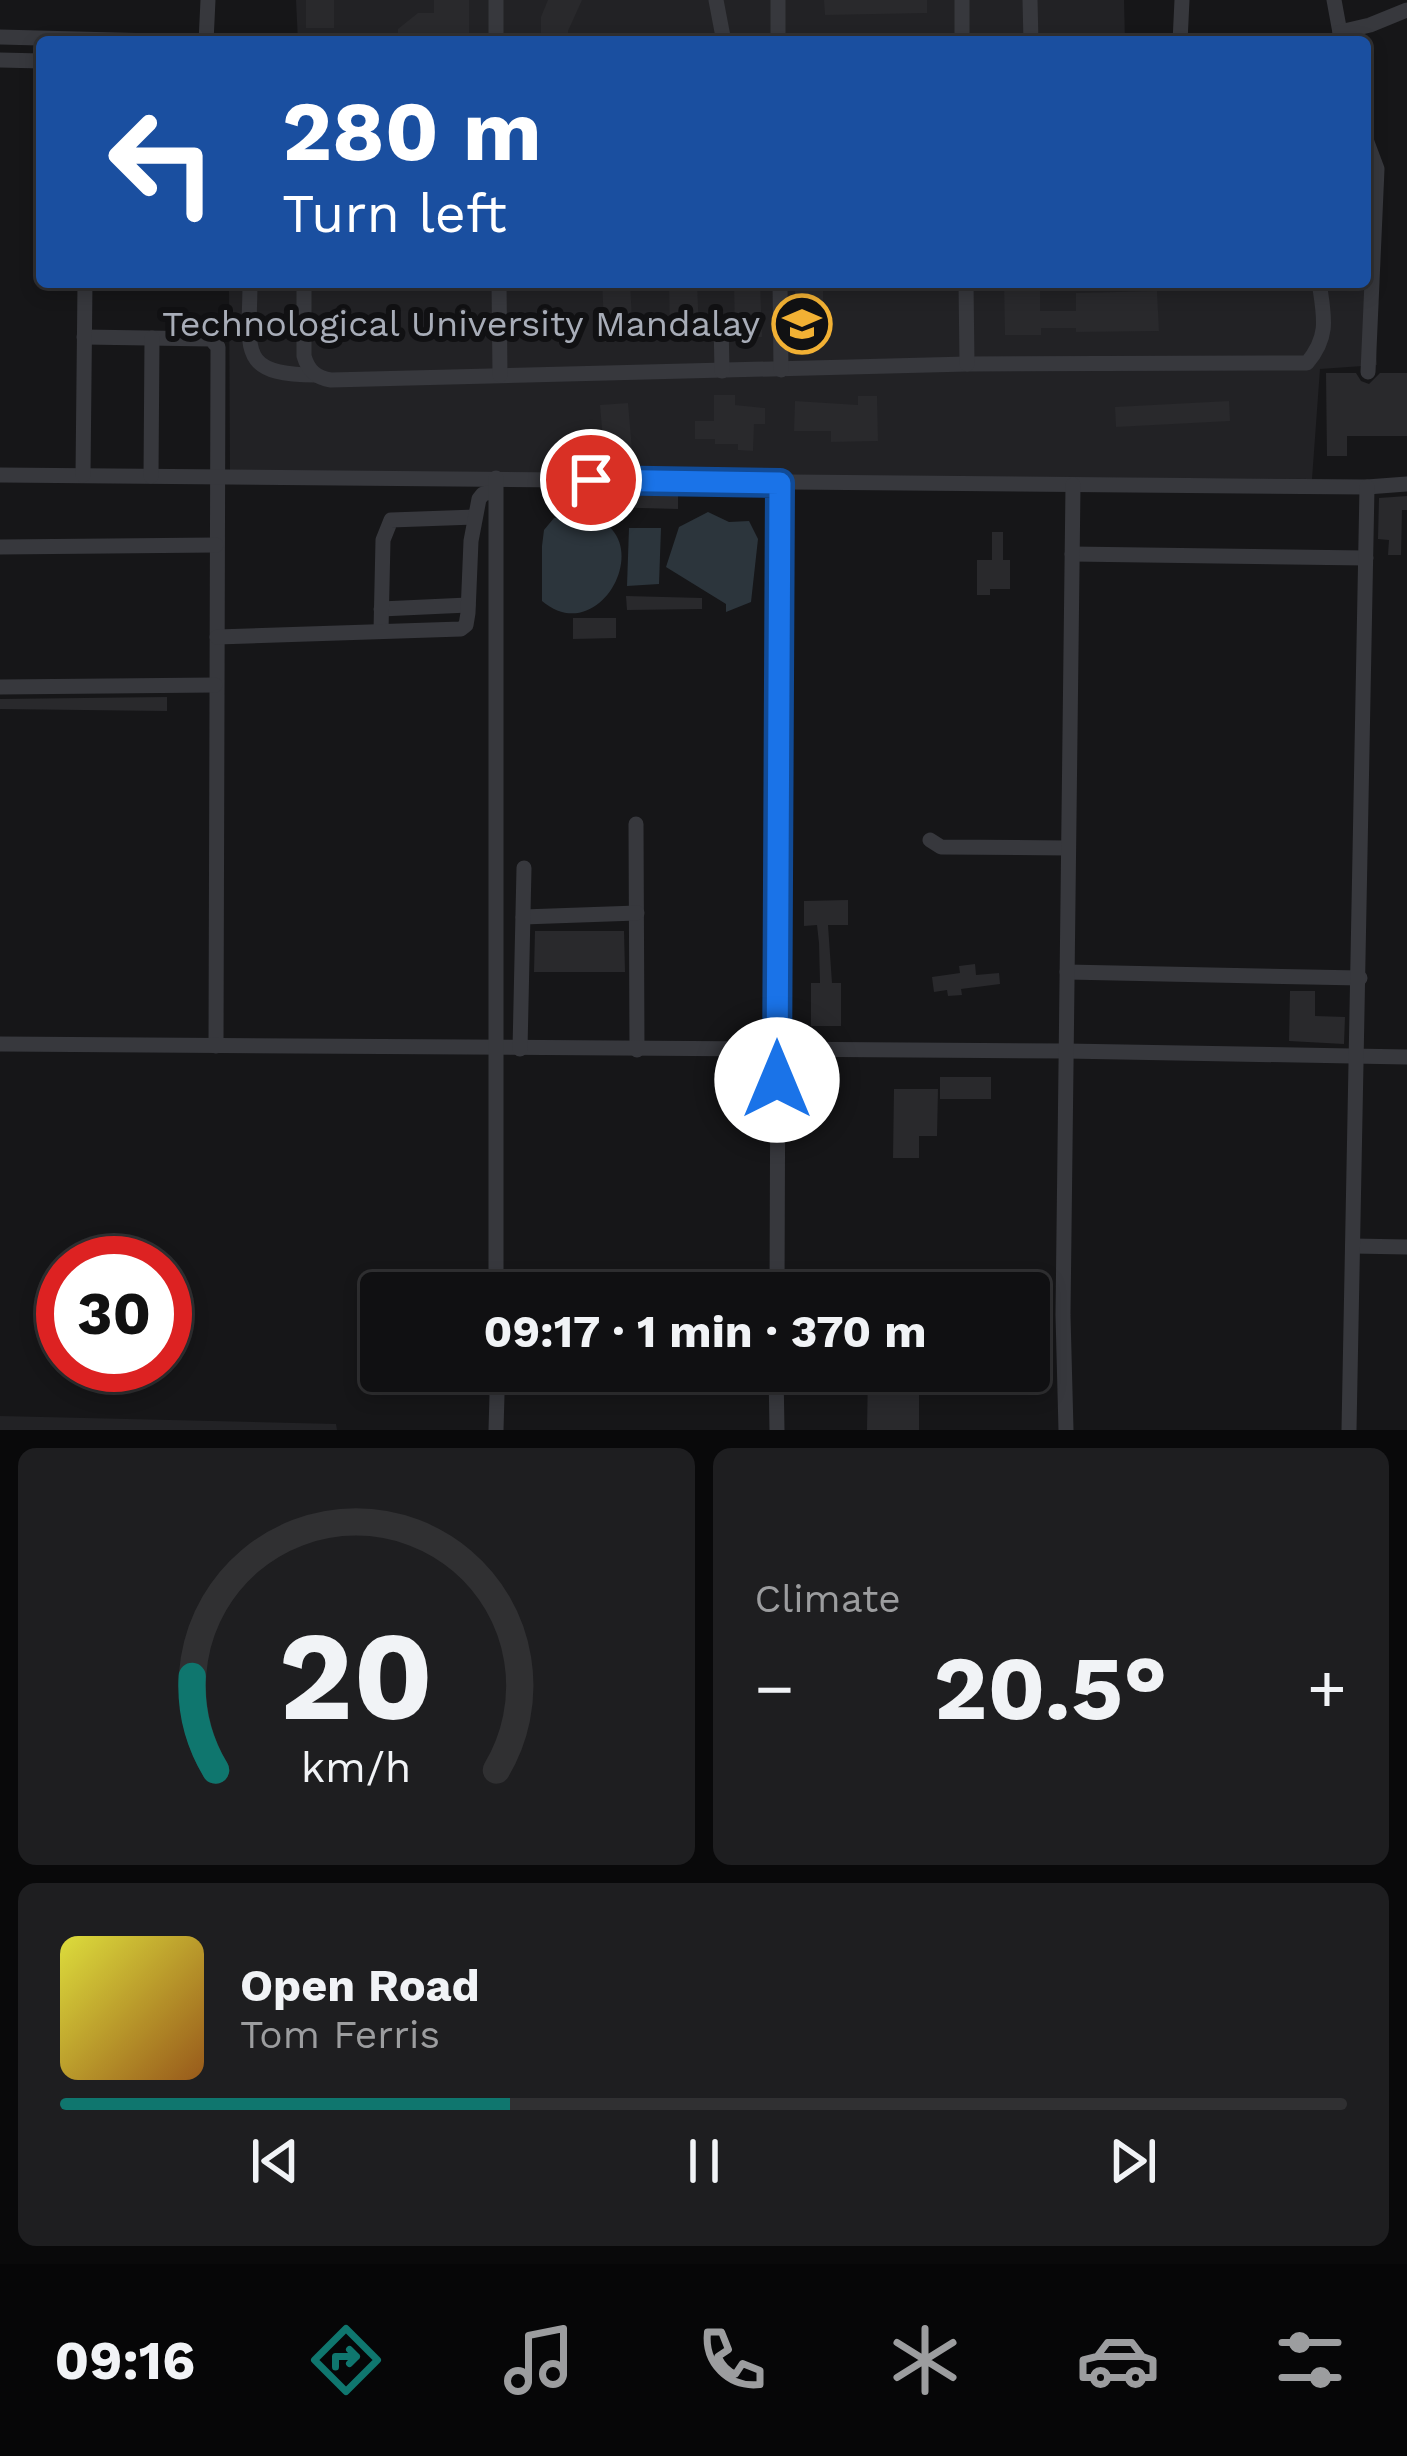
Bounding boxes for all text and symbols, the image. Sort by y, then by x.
text: 280 m [282,82,542,180]
icon: left [84,84,240,240]
text: Turn left [282,182,507,245]
school or university icon: Technological University Mandalay [771,293,833,355]
place label: Technological University Mandalay [162,303,760,345]
pin [540,429,642,531]
icon: arrive [558,447,624,513]
position arrow [714,1017,840,1143]
speed limit sign: 30 [36,1236,192,1392]
text: 09:17 · 1 min · 370 m [483,1305,927,1358]
text: Climate [755,1576,901,1621]
text: 20 [279,1603,434,1749]
text: 20.5° [934,1635,1168,1741]
text: − [755,1650,794,1727]
text: + [1307,1650,1347,1727]
text: km/h [301,1741,411,1791]
text: Open Road [240,1959,480,2012]
text: Tom Ferris [240,2012,440,2057]
icon: previous [242,2128,308,2194]
icon: pause [671,2128,737,2194]
icon: next [1100,2128,1166,2194]
icon: directions [304,2318,388,2402]
icon: music [497,2318,581,2402]
icon: phone [690,2318,774,2402]
icon: climate [883,2318,967,2402]
icon: car [1076,2318,1160,2402]
icon: filters [1268,2318,1352,2402]
text: 09:16 [54,2329,195,2392]

